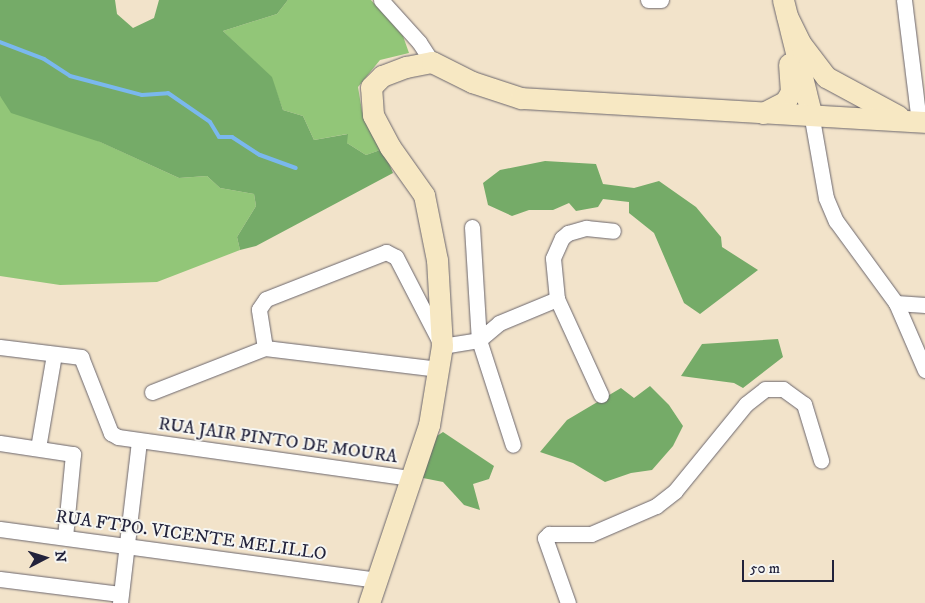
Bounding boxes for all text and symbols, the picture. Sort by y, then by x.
street label: RUA JAIR PINTO DE MOURA [157,414,399,468]
street label: RUA FTPO. VICENTE MELILLO [54,506,328,566]
north arrow [20,533,70,583]
scale bar [745,550,838,582]
text: 50 m [750,559,780,578]

